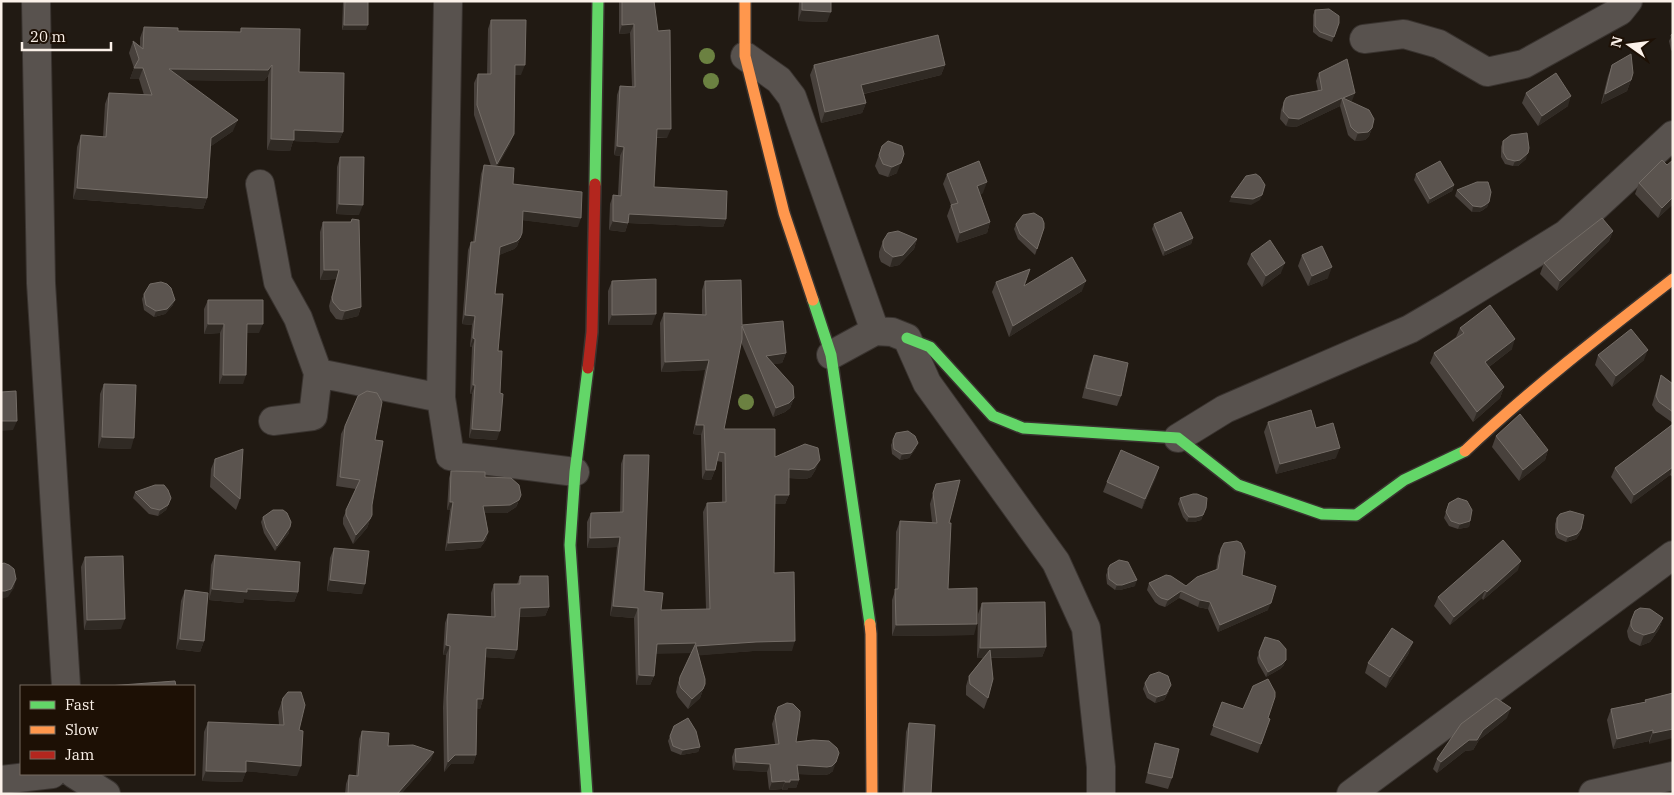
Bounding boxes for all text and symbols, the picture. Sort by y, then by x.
scale bar [22,20,111,52]
north arrow [1604,20,1654,70]
text: 20 m [30,27,66,46]
text: N [1606,34,1626,49]
legend [20,685,195,775]
text: Fast [65,695,95,714]
text: Slow [65,720,99,739]
text: Jam [65,745,94,764]

